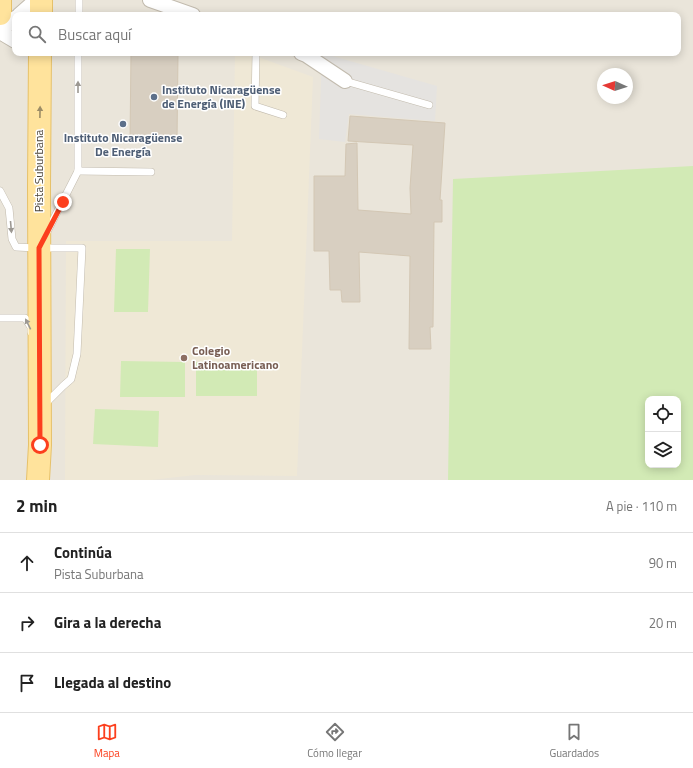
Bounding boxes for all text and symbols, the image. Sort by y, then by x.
search box [12,12,681,56]
icon: search [26,23,48,45]
text: Buscar aquí [58,23,131,46]
north arrow [597,68,633,104]
one-way arrow [75,80,81,93]
place label: Instituto Nicaragüense de Energía (INE) [162,80,281,113]
marker: Instituto Nicaragüense de Energía (INE) [149,92,159,102]
one-way arrow [37,105,43,118]
marker: Instituto Nicaragüense De Energía [118,119,128,129]
place label: Instituto Nicaragüense De Energía [64,128,182,161]
street label: Pista Suburbana [29,130,48,212]
route end [54,193,72,211]
one-way arrow [8,221,15,233]
one-way arrow [25,318,31,330]
place label: Colegio Latinoamericano [192,341,279,374]
marker: Colegio Latinoamericano [179,353,189,363]
map controls [645,396,681,468]
button: locate [645,396,681,432]
button: layers [645,432,681,468]
route start [31,436,49,454]
text: 2 min [16,493,57,519]
text: A pie · 110 m [606,496,677,516]
text: Continúa [54,541,112,564]
icon: ahead [16,552,38,574]
text: 90 m [649,553,677,573]
text: Pista Suburbana [54,564,144,584]
text: Gira a la derecha [54,611,161,634]
icon: right [16,612,38,634]
text: 20 m [649,613,677,633]
text: Llegada al destino [54,671,171,694]
icon: arrive [16,672,38,694]
tab: Mapa [94,721,120,761]
tab: Cómo llegar [307,721,362,761]
tab: Guardados [549,721,599,761]

